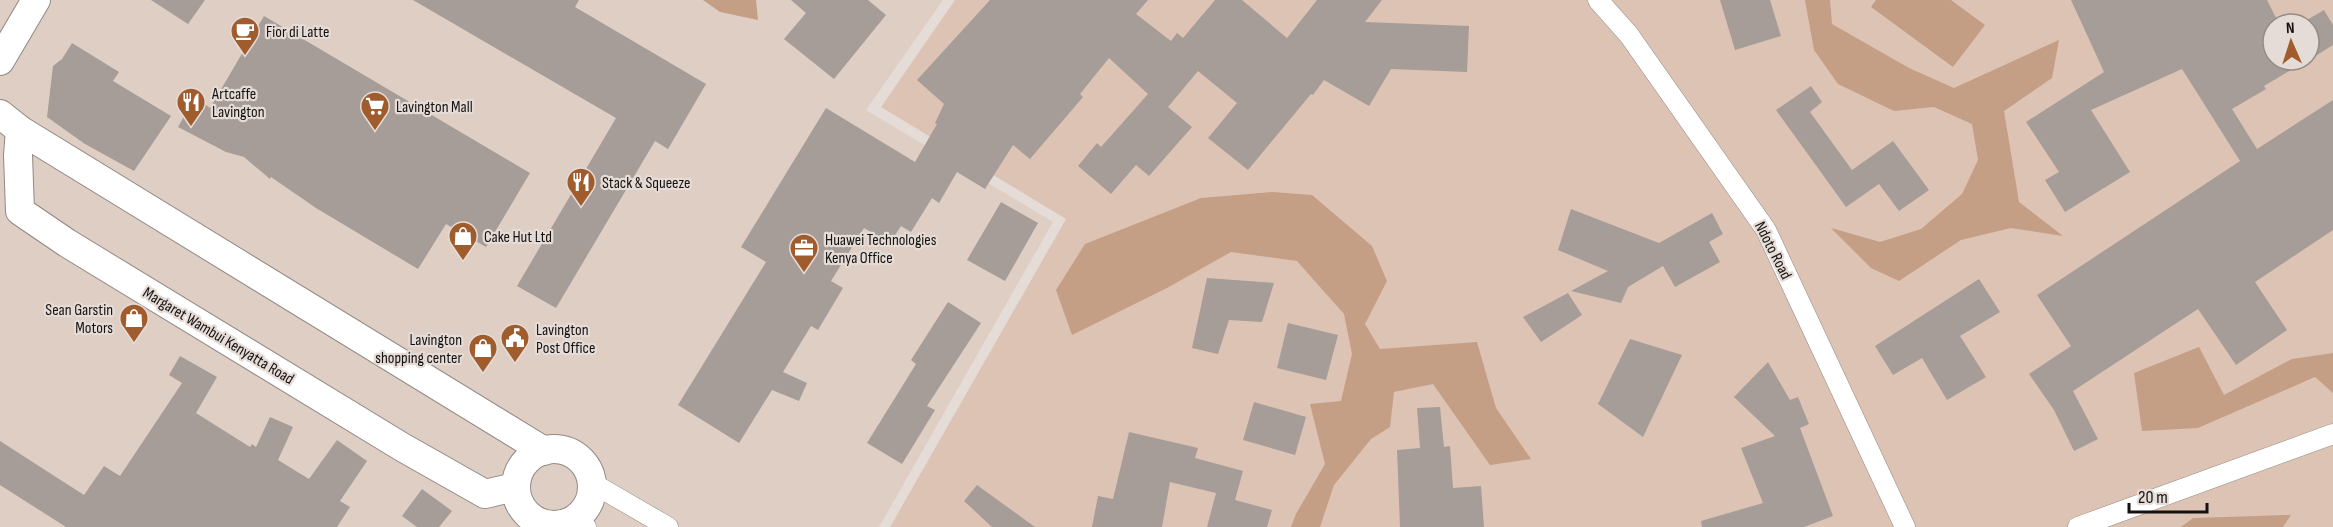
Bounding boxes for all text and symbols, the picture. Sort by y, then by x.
north arrow [2261,12,2321,72]
cafe icon: Fior di Latte [229,15,261,57]
text: N [2286,19,2295,38]
place label: Fior di Latte [266,23,329,42]
place label: Artcaffe Lavington [211,85,265,122]
restaurant icon: Artcaffe Lavington [175,86,207,128]
supermarket icon: Lavington Mall [359,90,391,132]
place label: Lavington Mall [396,98,473,117]
restaurant icon: Stack & Squeeze [565,166,597,208]
place label: Stack & Squeeze [602,174,691,193]
street label: Ndoto Road [1750,219,1795,283]
shop icon: Cake Hut Ltd [447,220,479,262]
place label: Cake Hut Ltd [484,228,552,247]
place label: Huawei Technologies Kenya Office [825,231,937,268]
office icon: Huawei Technologies Kenya Office [788,232,820,274]
street label: Margaret Wambui Kenyatta Road [139,284,297,389]
place label: Sean Garstin Motors [45,301,113,338]
shop icon: Sean Garstin Motors [118,302,150,344]
place label: Lavington Post Office [536,321,595,358]
public building icon: Lavington Post Office [499,322,531,364]
place label: Lavington shopping center [375,331,462,368]
shop icon: Lavington shopping center [467,332,499,374]
scale bar [2129,476,2207,514]
text: 20 m [2138,487,2168,508]

